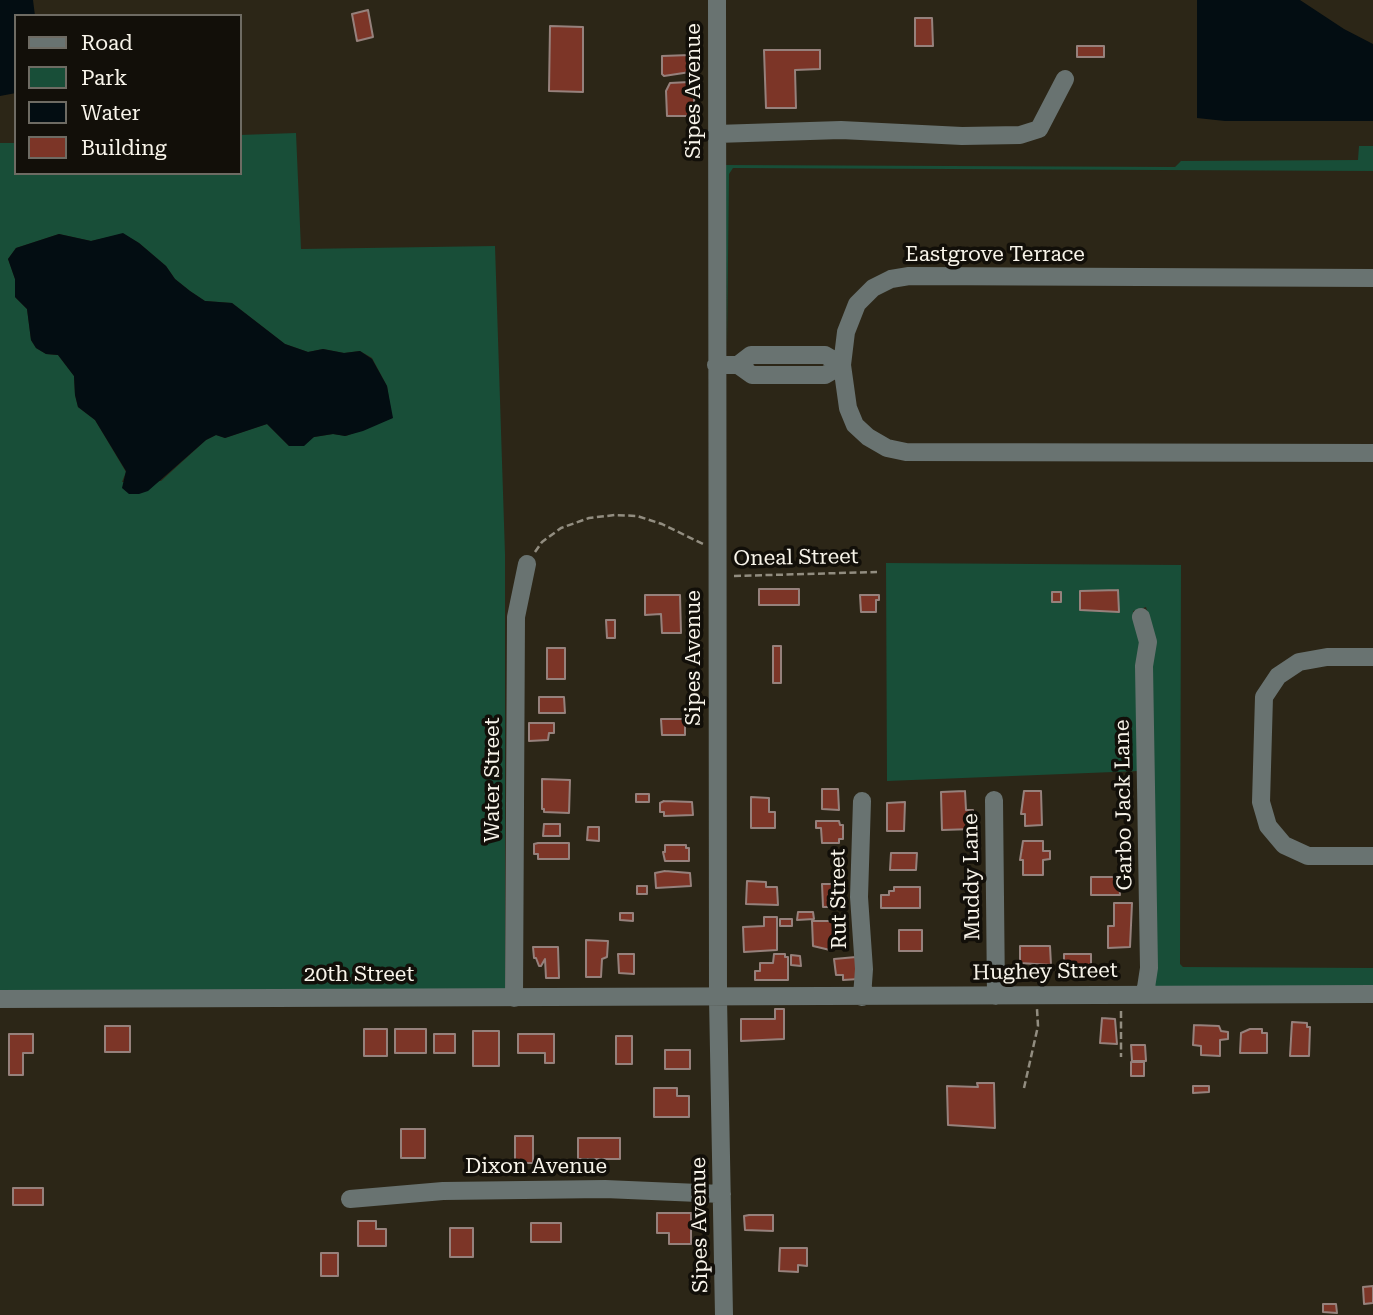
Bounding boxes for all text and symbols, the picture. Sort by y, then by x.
legend [14,14,242,175]
street label: Sipes Avenue [681,23,707,159]
text: Road [81,31,133,55]
text: Park [81,66,127,90]
text: Water [81,101,140,125]
text: Building [81,136,167,160]
street label: Eastgrove Terrace [905,242,1085,268]
street label: Oneal Street [733,544,859,572]
street label: Sipes Avenue [681,590,707,726]
street label: Water Street [480,718,506,842]
street label: Garbo Jack Lane [1110,719,1138,891]
street label: Muddy Lane [958,813,986,941]
street label: Rut Street [826,848,852,950]
street label: Hughey Street [972,958,1118,986]
street label: 20th Street [304,962,414,988]
street label: Dixon Avenue [465,1154,607,1180]
street label: Sipes Avenue [686,1157,714,1293]

